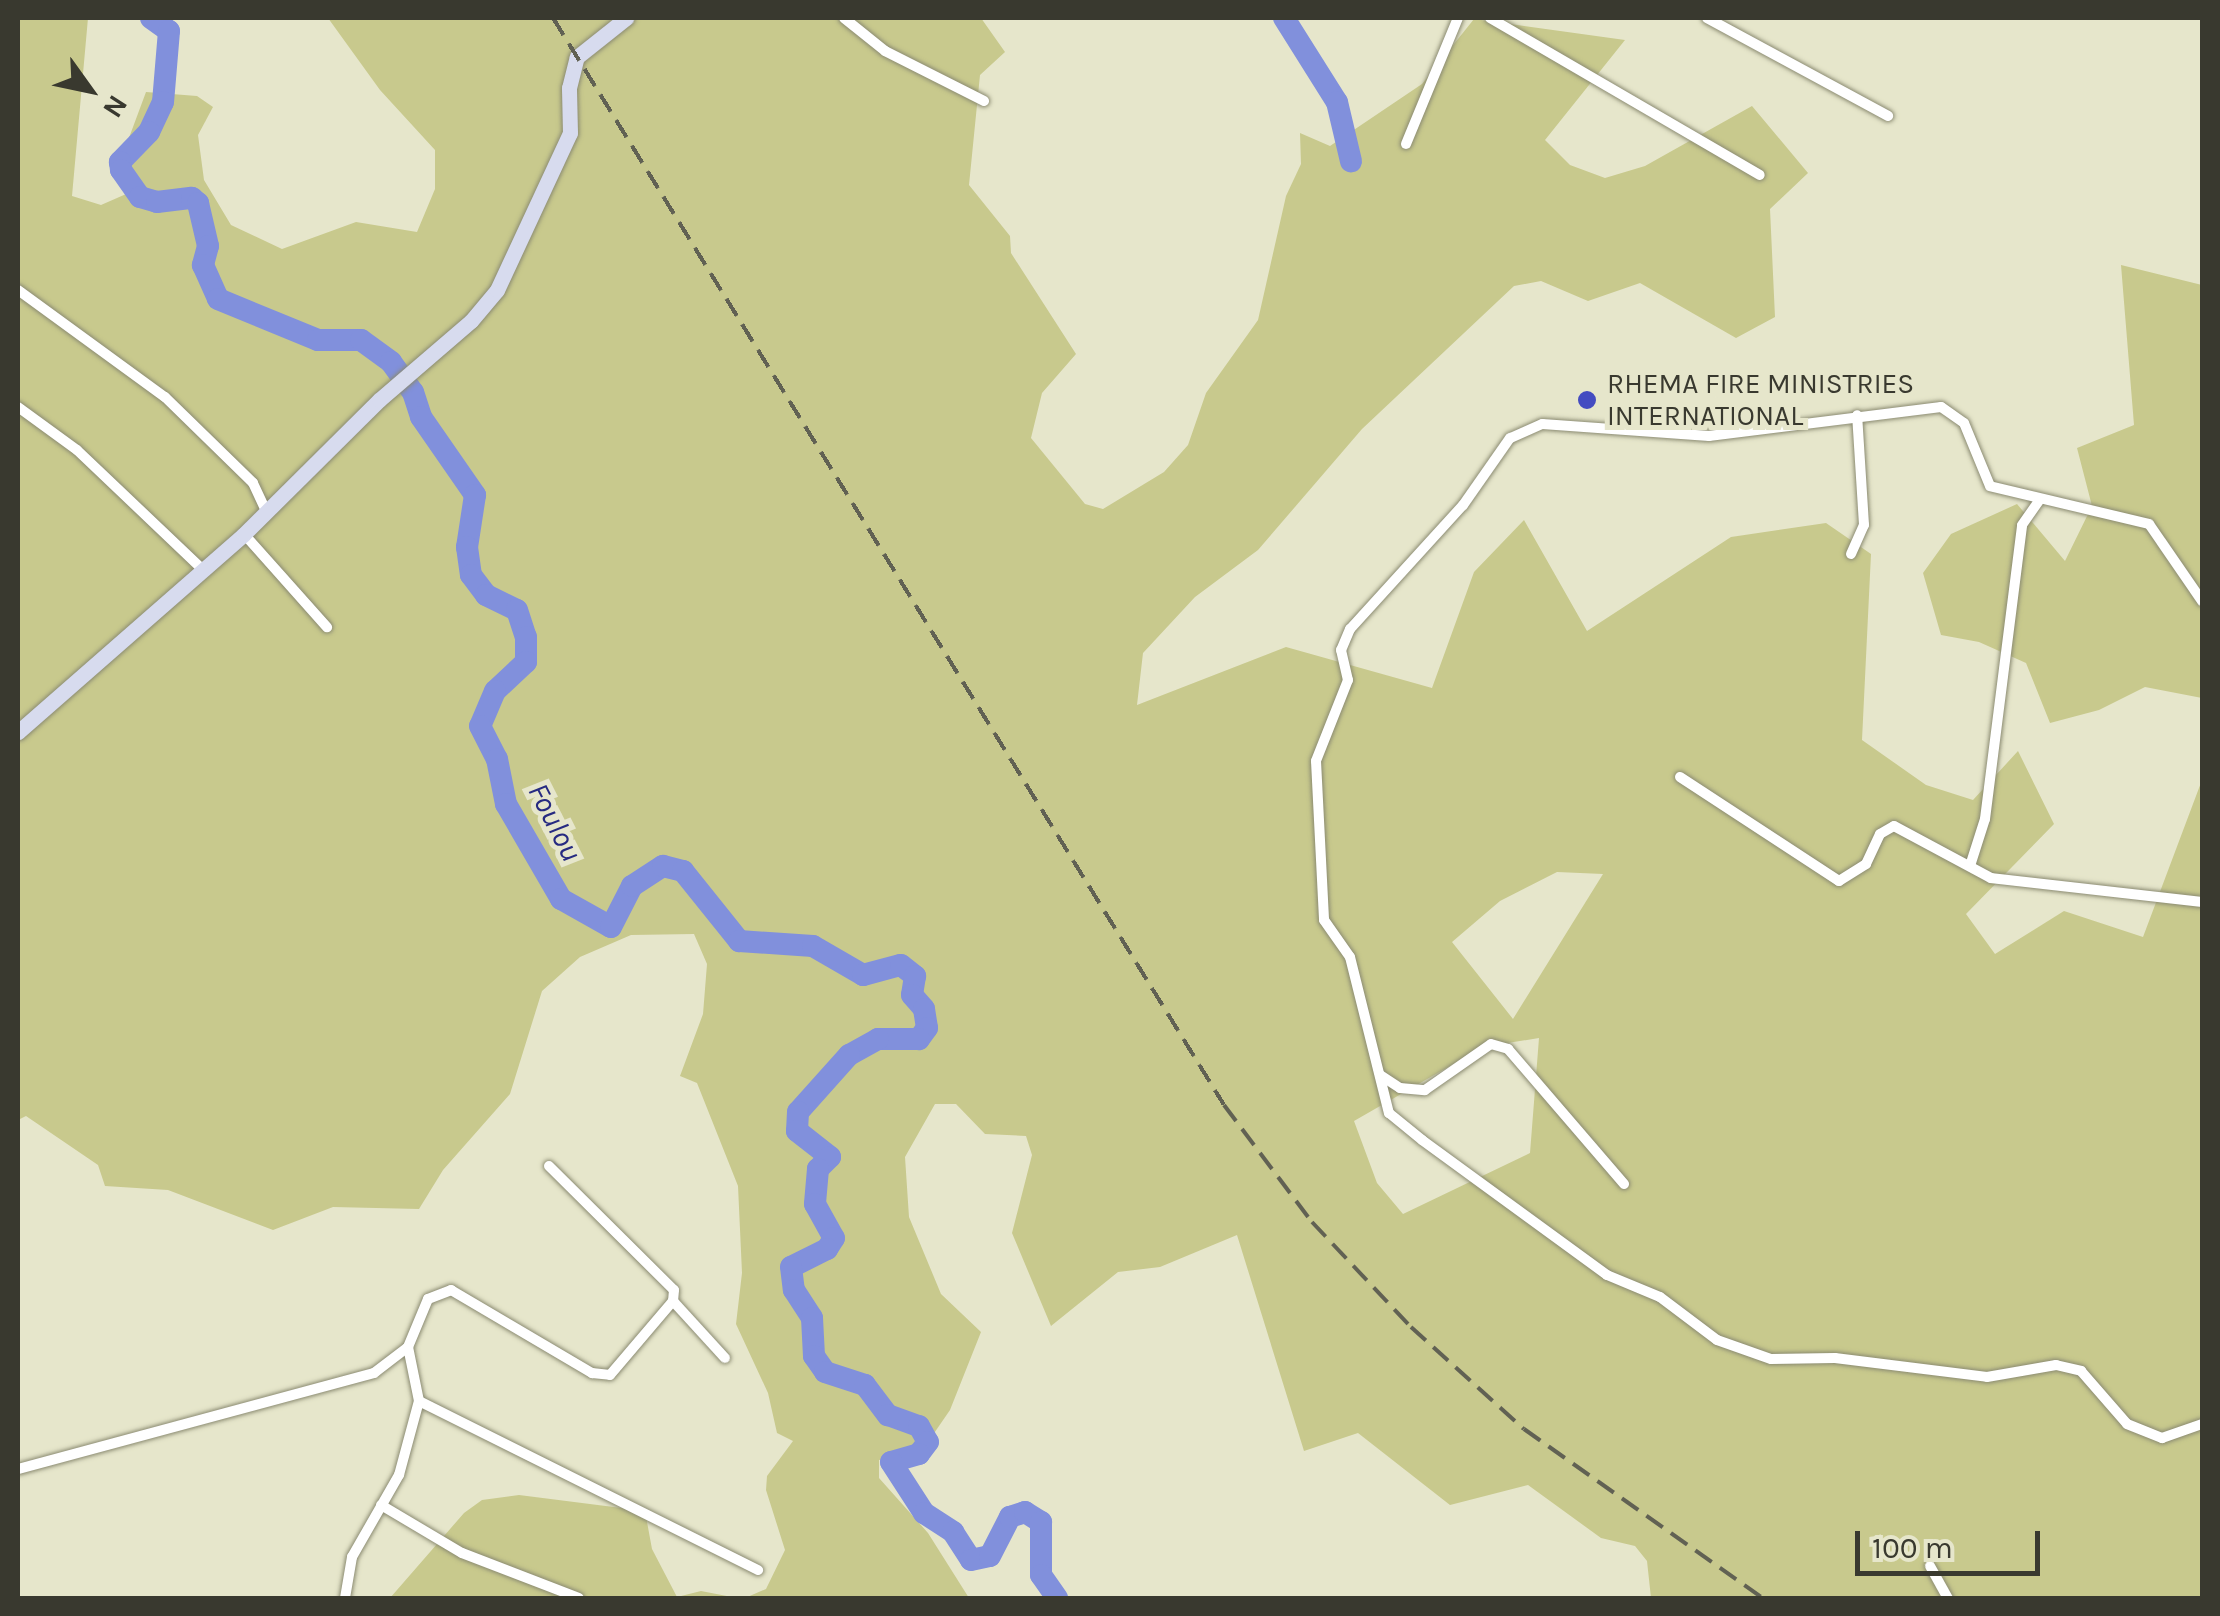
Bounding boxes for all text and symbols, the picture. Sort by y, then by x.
north arrow [40,40,140,140]
text: N [96,89,135,124]
place label: RHEMA FIRE MINISTRIES INTERNATIONAL [1607,367,1914,433]
marker: RHEMA FIRE MINISTRIES INTERNATIONAL [1576,389,1598,411]
water label: Foulou [520,777,590,867]
scale bar [1860,1511,2045,1573]
text: 100 m [1872,1530,1953,1566]

